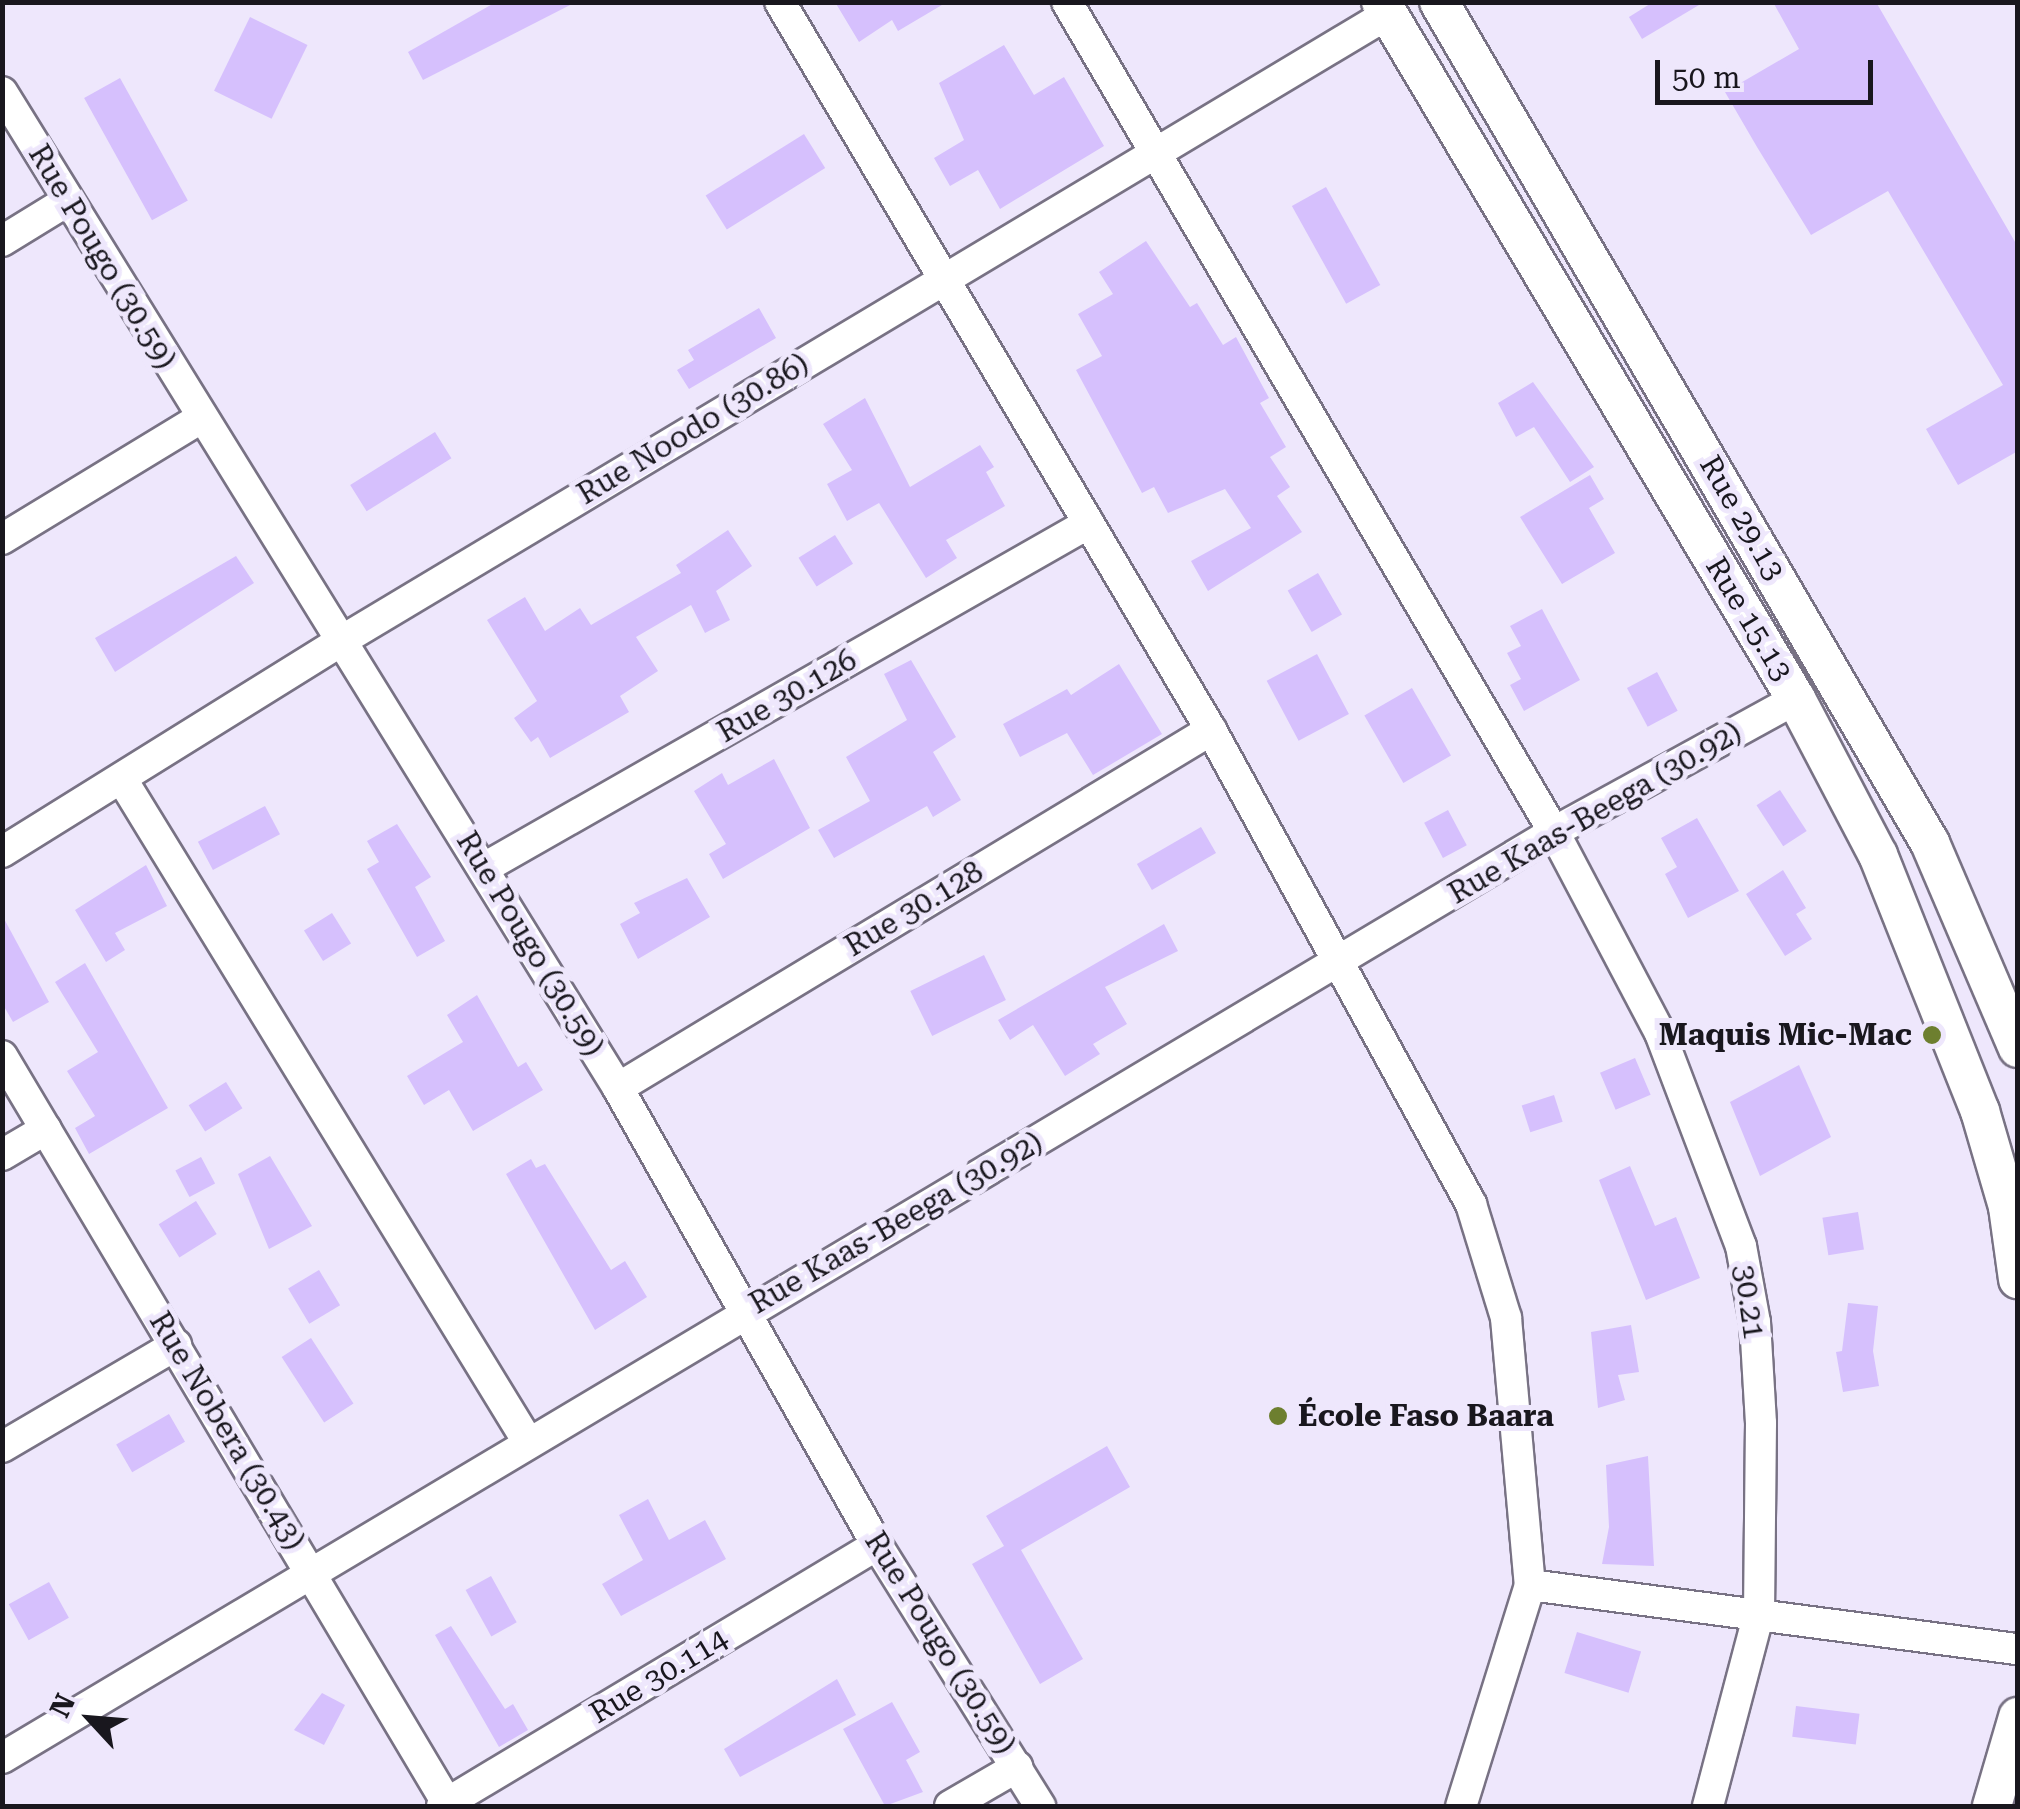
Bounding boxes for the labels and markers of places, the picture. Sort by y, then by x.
place label: Maquis Mic-Mac [1659,1017,1912,1053]
marker: Maquis Mic-Mac [1921,1024,1943,1046]
place label: École Faso Baara [1298,1398,1554,1434]
marker: École Faso Baara [1267,1405,1289,1427]

